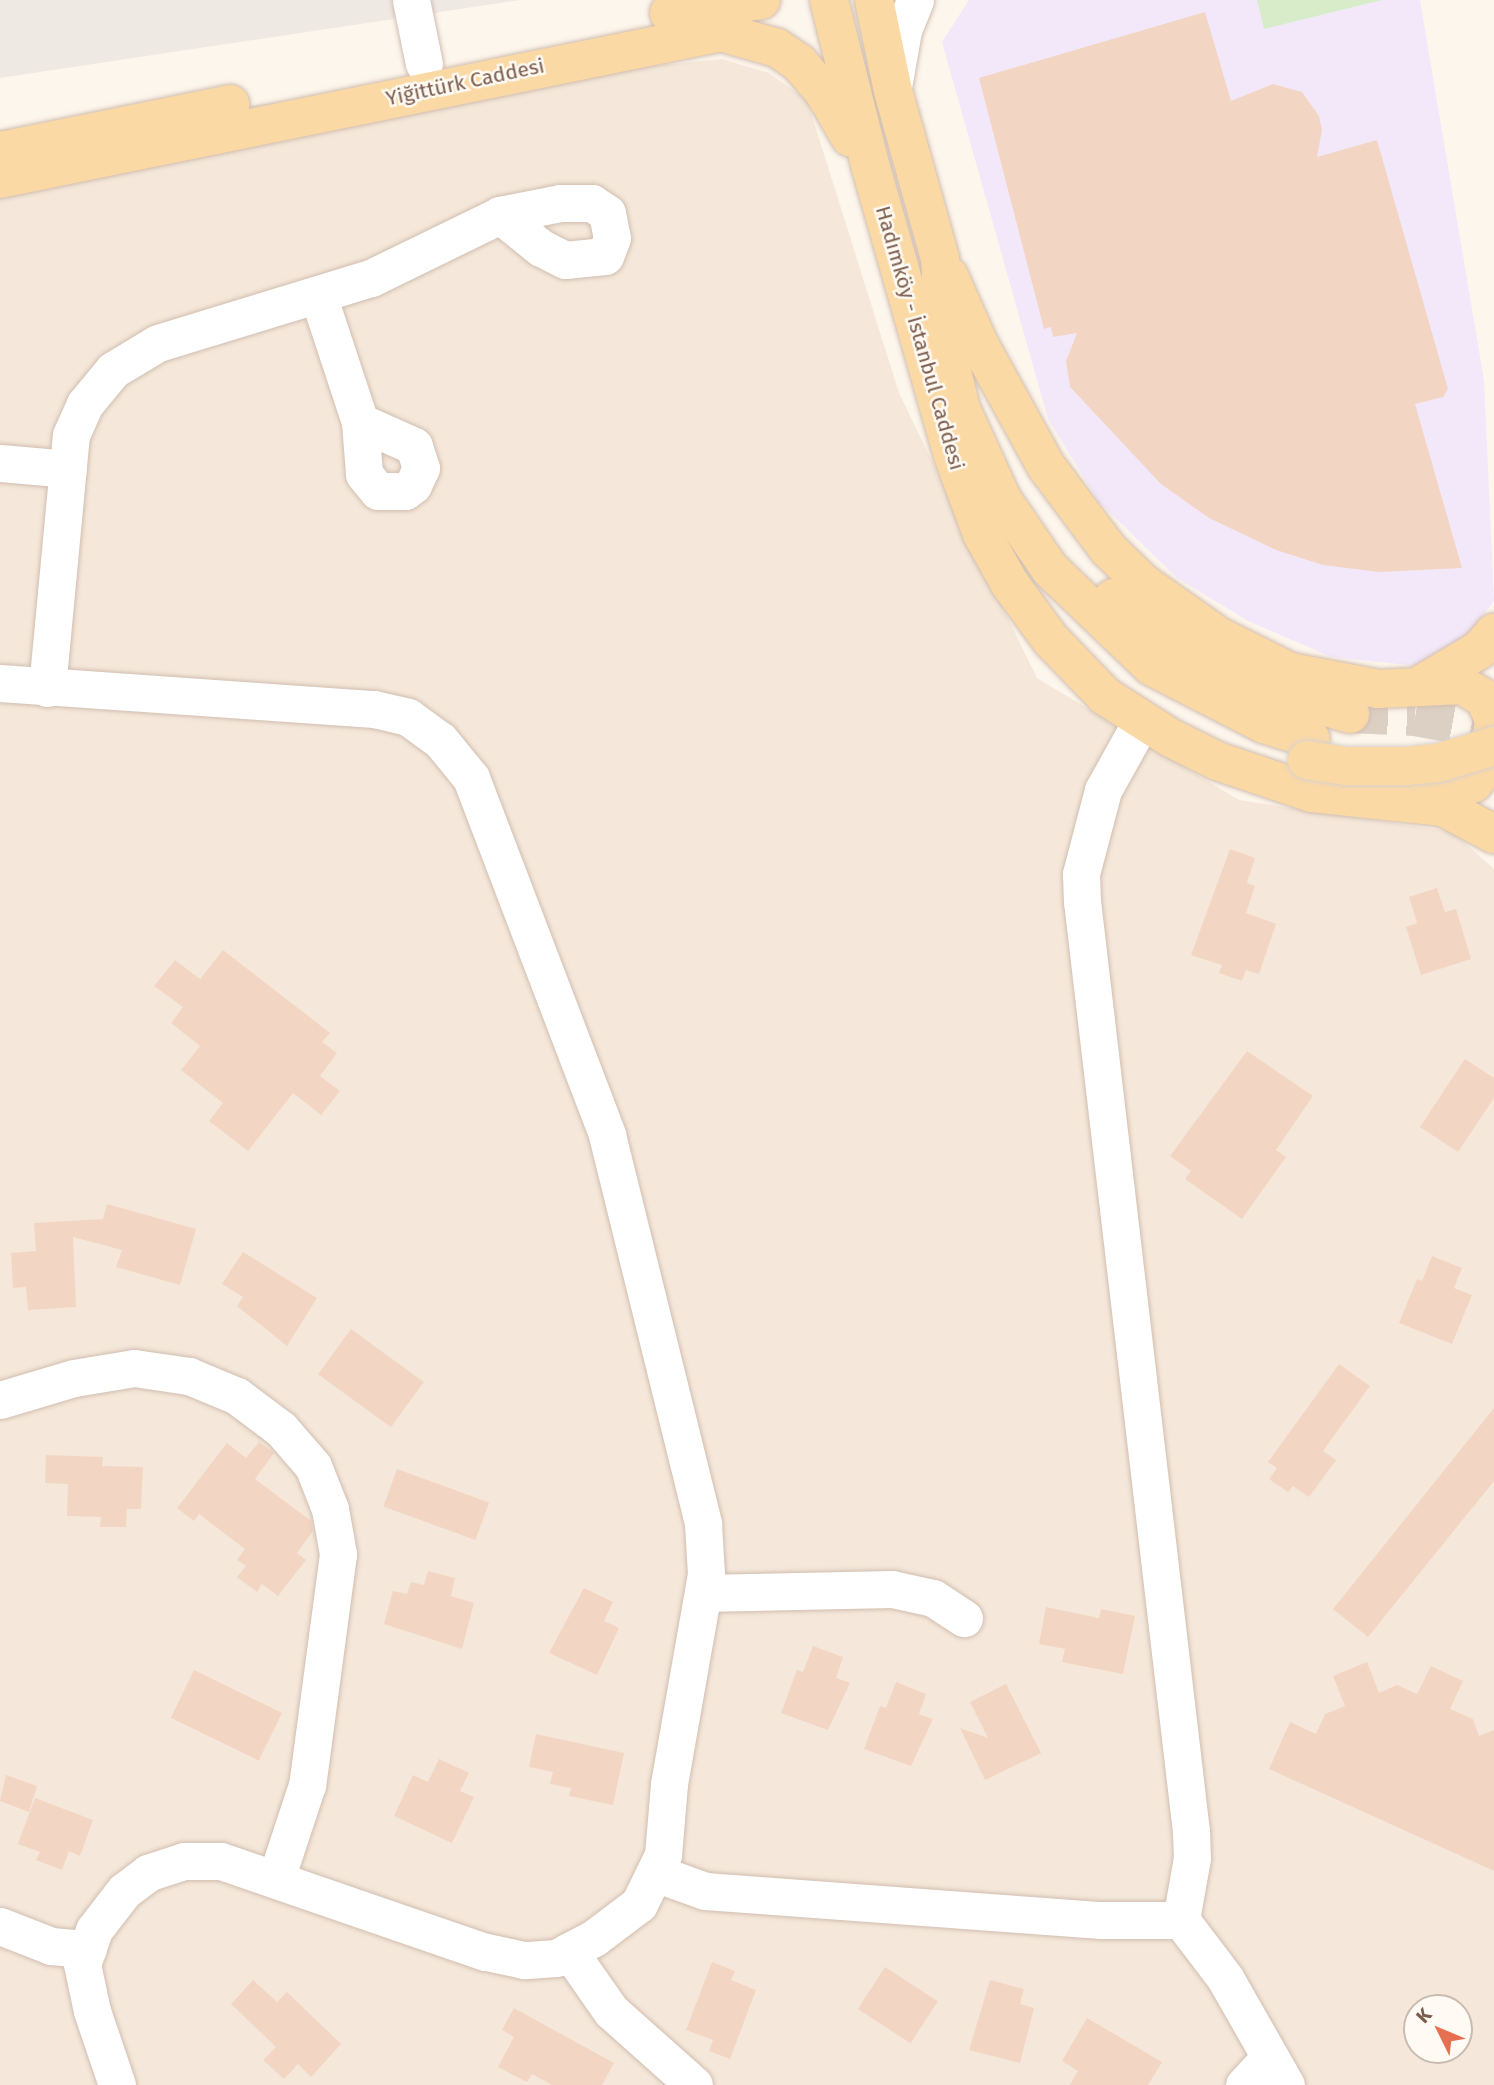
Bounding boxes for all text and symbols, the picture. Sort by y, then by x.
street label: Yiğittürk Caddesi [383,53,547,111]
street label: Hadımköy - İstanbul Caddesi [870,203,970,473]
north arrow [1403,1994,1473,2064]
text: K [1411,2003,1436,2028]

